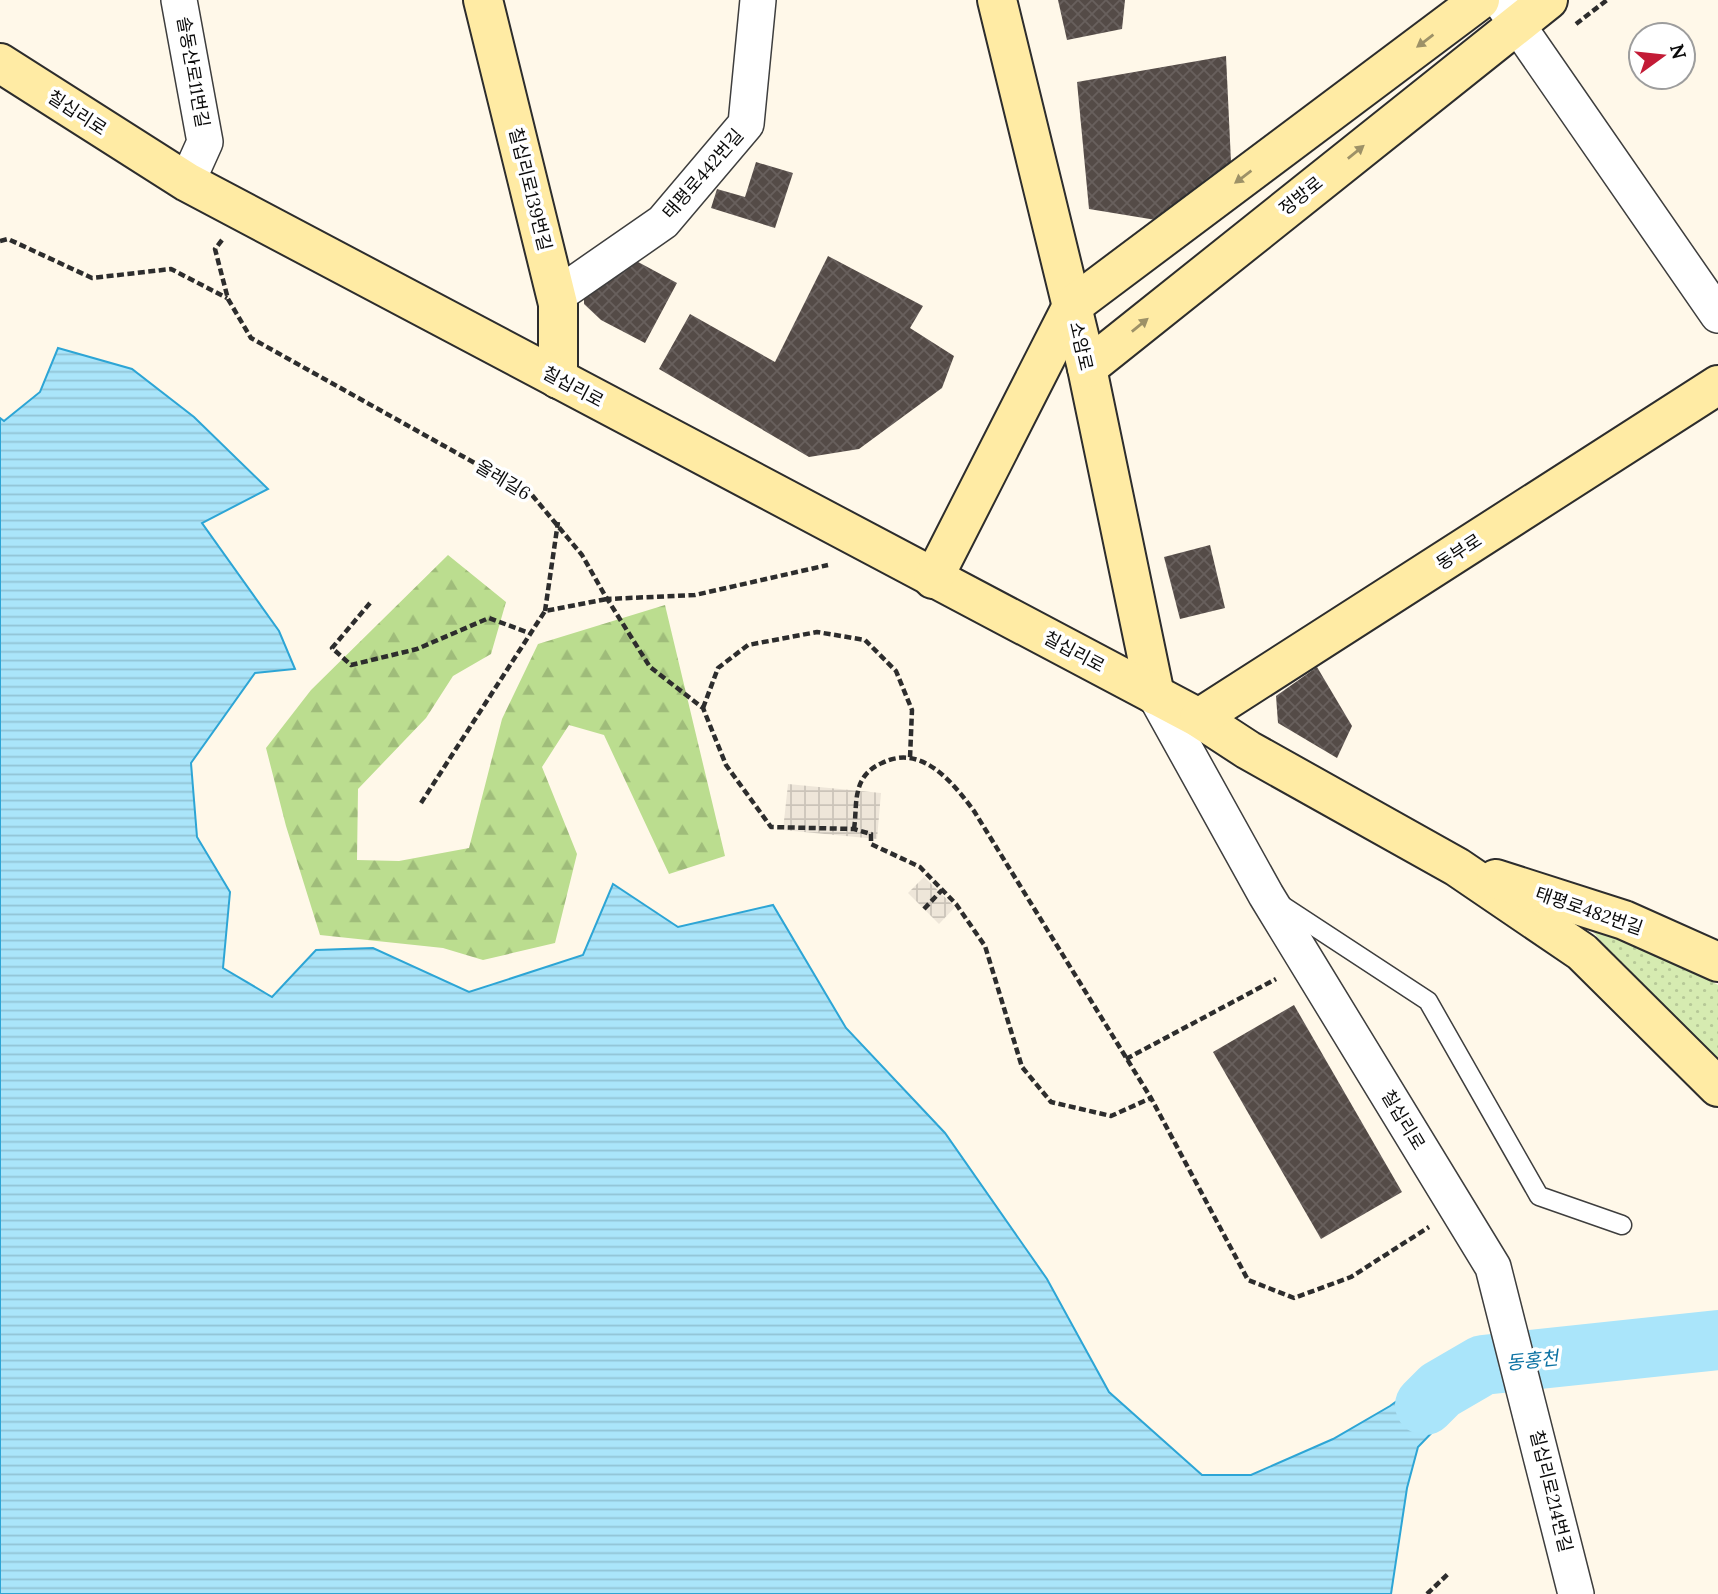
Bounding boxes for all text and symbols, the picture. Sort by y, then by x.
street label: 솔동산로11번길 [172,15,215,129]
north arrow [1627,21,1697,91]
one-way arrow [1416,34,1434,48]
text: N [1665,41,1692,62]
street label: 칠십리로 [43,85,111,140]
street label: 태평로442번길 [657,124,748,223]
street label: 칠십리로139번길 [504,125,557,253]
one-way arrow [1346,145,1364,160]
one-way arrow [1234,170,1252,184]
street label: 정방로 [1274,171,1327,220]
street label: 소암로 [1065,319,1098,373]
one-way arrow [1131,319,1149,333]
street label: 칠십리로 [539,361,608,412]
street label: 올레길6 [472,454,535,505]
street label: 동부로 [1432,528,1486,575]
street label: 칠십리로 [1040,626,1109,677]
street label: 태평로482번길 [1532,881,1646,940]
street label: 칠십리로 [1377,1085,1430,1154]
water label: 동홍천 [1505,1345,1561,1375]
street label: 칠십리로214번길 [1525,1427,1578,1554]

